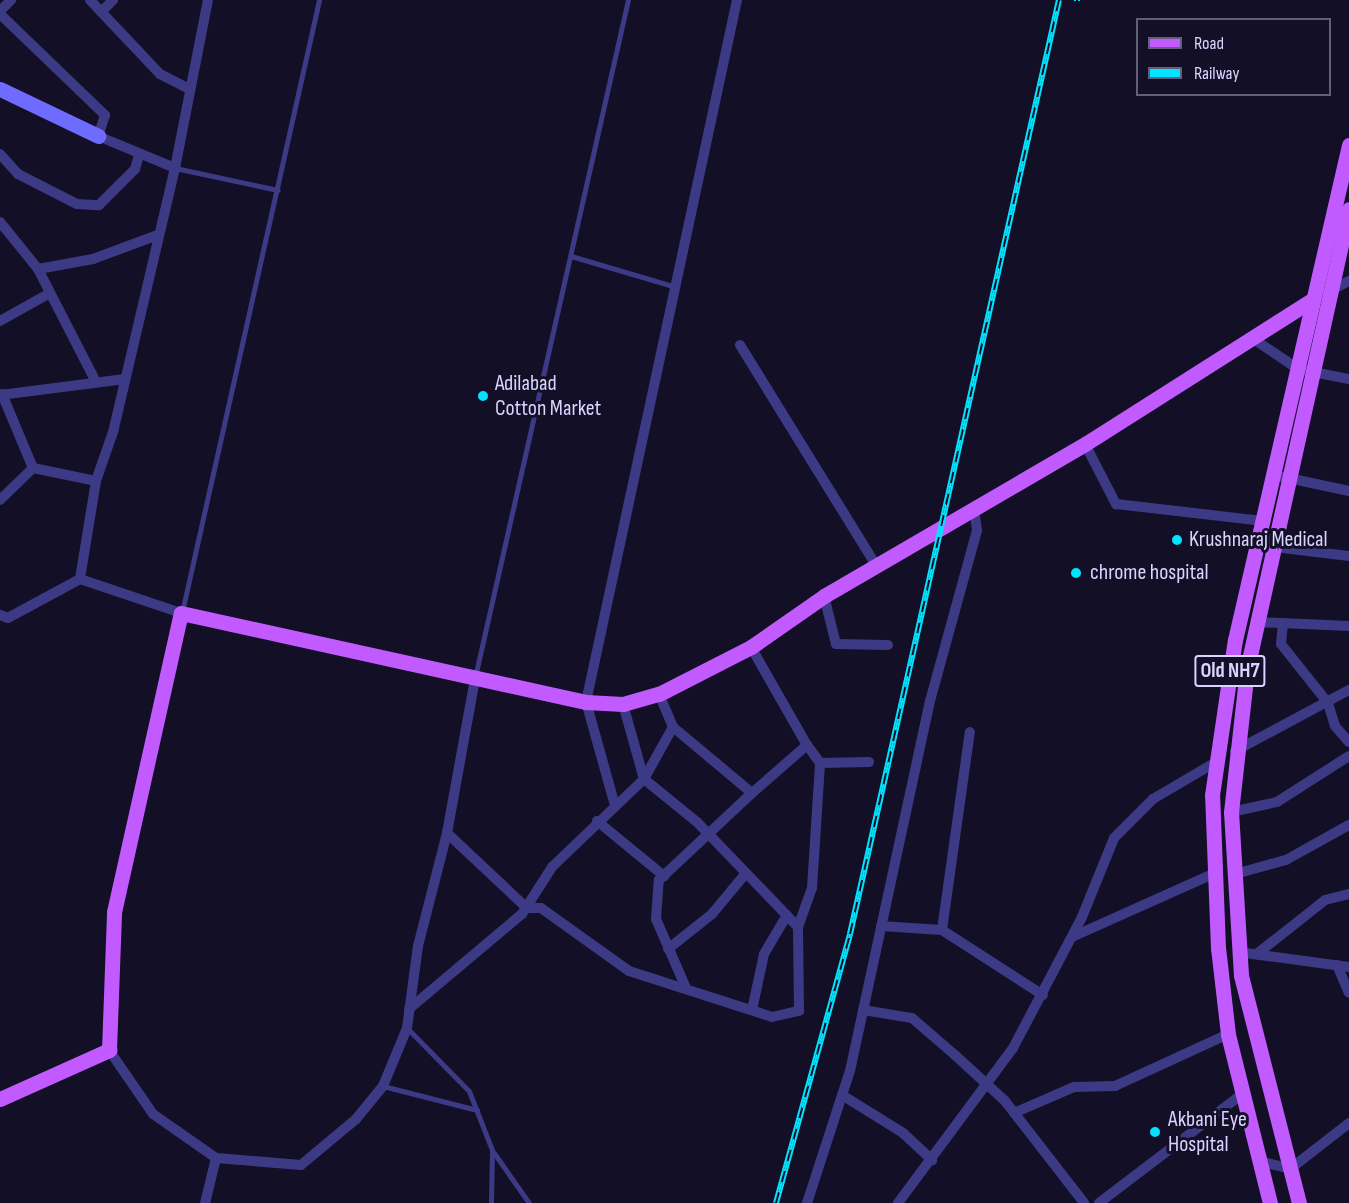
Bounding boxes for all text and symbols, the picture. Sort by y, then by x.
legend [1136,18,1331,96]
text: Road [1194,33,1224,54]
text: Railway [1194,63,1239,84]
place label: Adilabad Cotton Market [495,370,601,422]
marker: Adilabad Cotton Market [476,389,490,403]
place label: Krushnaraj Medical [1189,527,1328,553]
marker: Krushnaraj Medical [1170,533,1184,547]
place label: chrome hospital [1090,560,1209,586]
marker: chrome hospital [1067,564,1085,582]
road number: Old NH7 [1194,653,1266,689]
place label: Akbani Eye Hospital [1168,1106,1247,1158]
marker: Akbani Eye Hospital [1146,1123,1164,1141]

